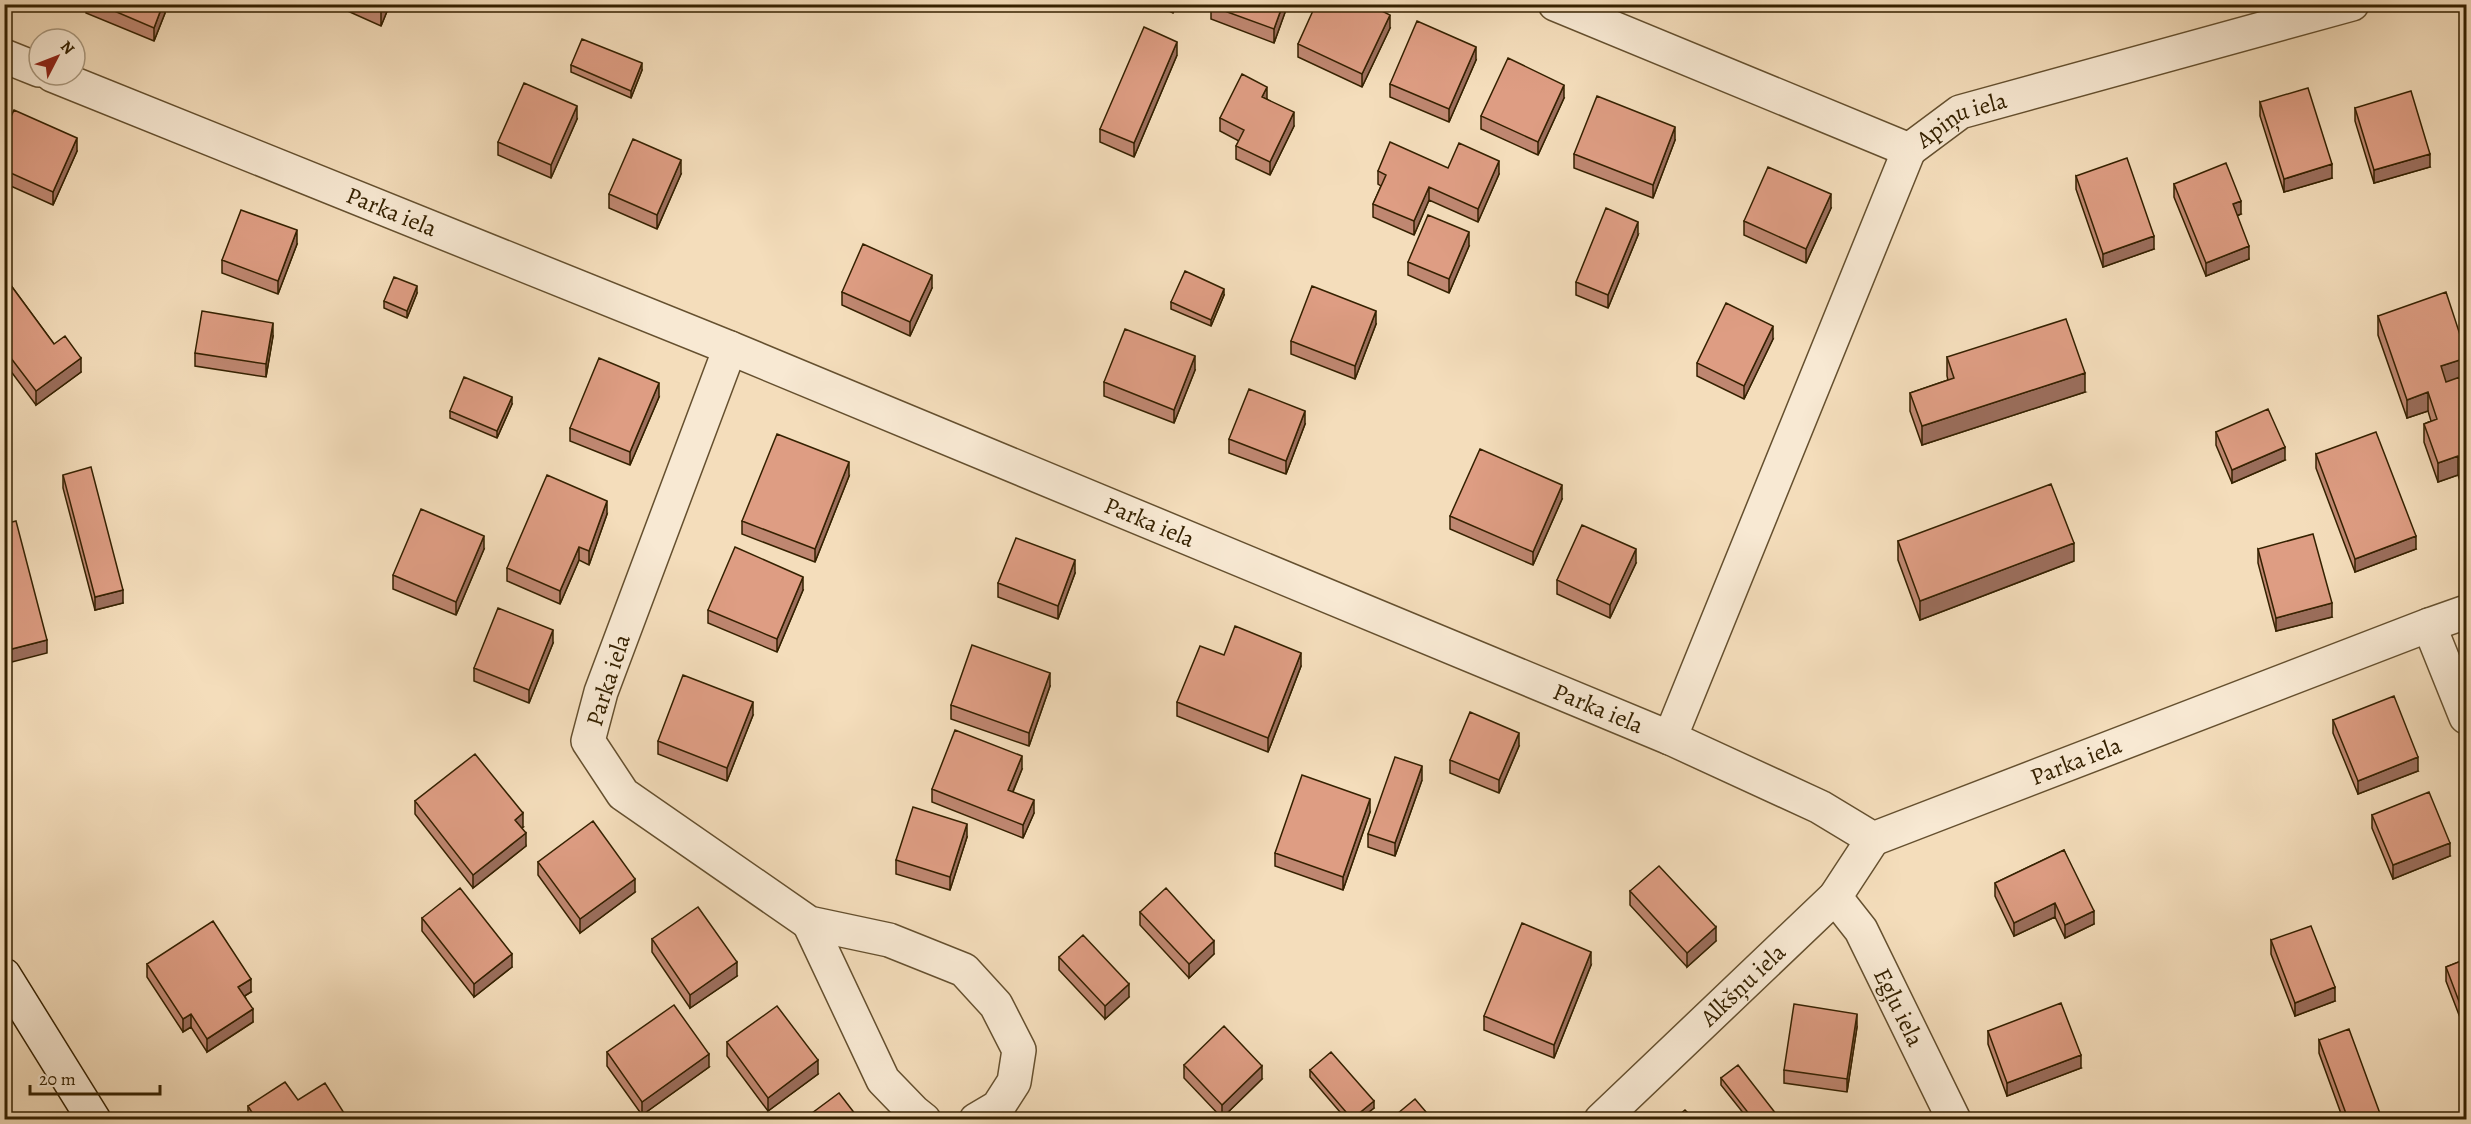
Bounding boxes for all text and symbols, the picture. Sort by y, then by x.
north arrow [27,27,87,87]
text: N [55,36,80,60]
street label: Apiņu iela [1909,84,2011,156]
street label: Parka iela [341,179,442,245]
street label: Parka iela [1099,489,1200,555]
street label: Parka iela [578,629,638,730]
street label: Parka iela [1548,675,1649,742]
street label: Parka iela [2026,729,2127,793]
street label: Alkšņu iela [1692,936,1793,1034]
street label: Egļu iela [1866,963,1932,1052]
scale bar [30,1058,160,1096]
text: 20 m [39,1067,76,1091]

